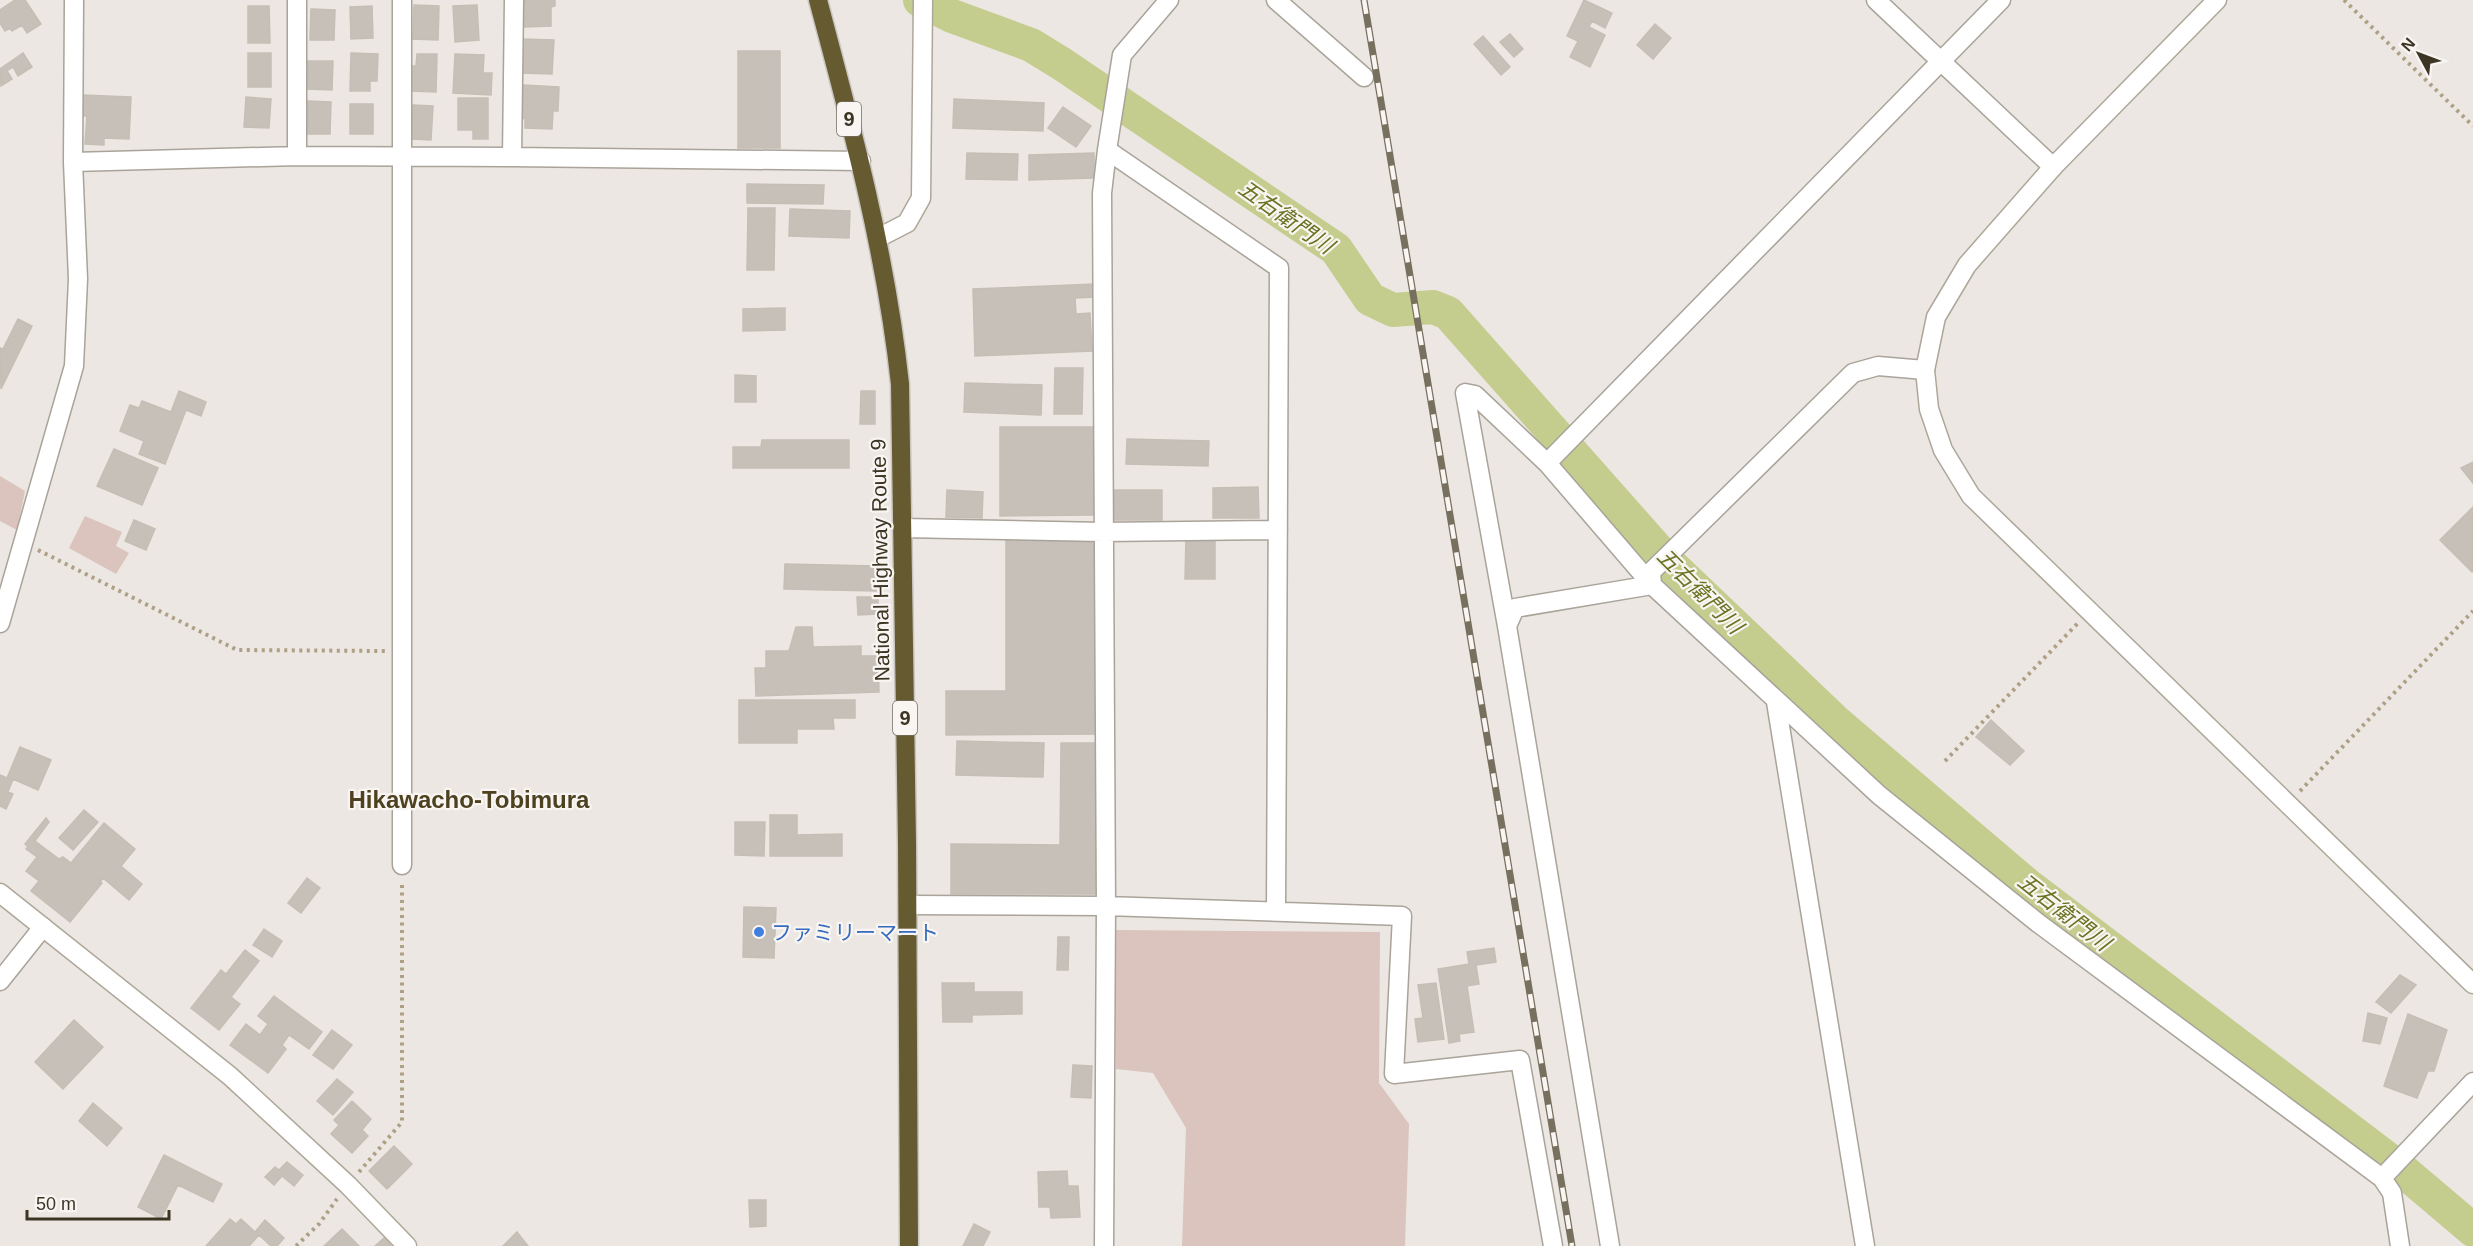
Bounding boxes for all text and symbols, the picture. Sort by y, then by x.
north arrow [2389,24,2449,84]
text: N [2398,35,2418,54]
road number: 9 [837,102,861,136]
water label: 五右衛門川 [1234,175,1340,260]
street label: National Highway Route 9 [866,438,894,682]
water label: 五右衛門川 [1652,543,1749,640]
road number: 9 [893,701,917,735]
district label: Hikawacho-Tobimura [349,786,590,813]
water label: 五右衛門川 [2013,868,2117,957]
place label: ファミリーマート [771,921,939,944]
marker: ファミリーマート [752,925,766,939]
scale bar [27,1183,170,1221]
text: 50 m [36,1194,76,1214]

